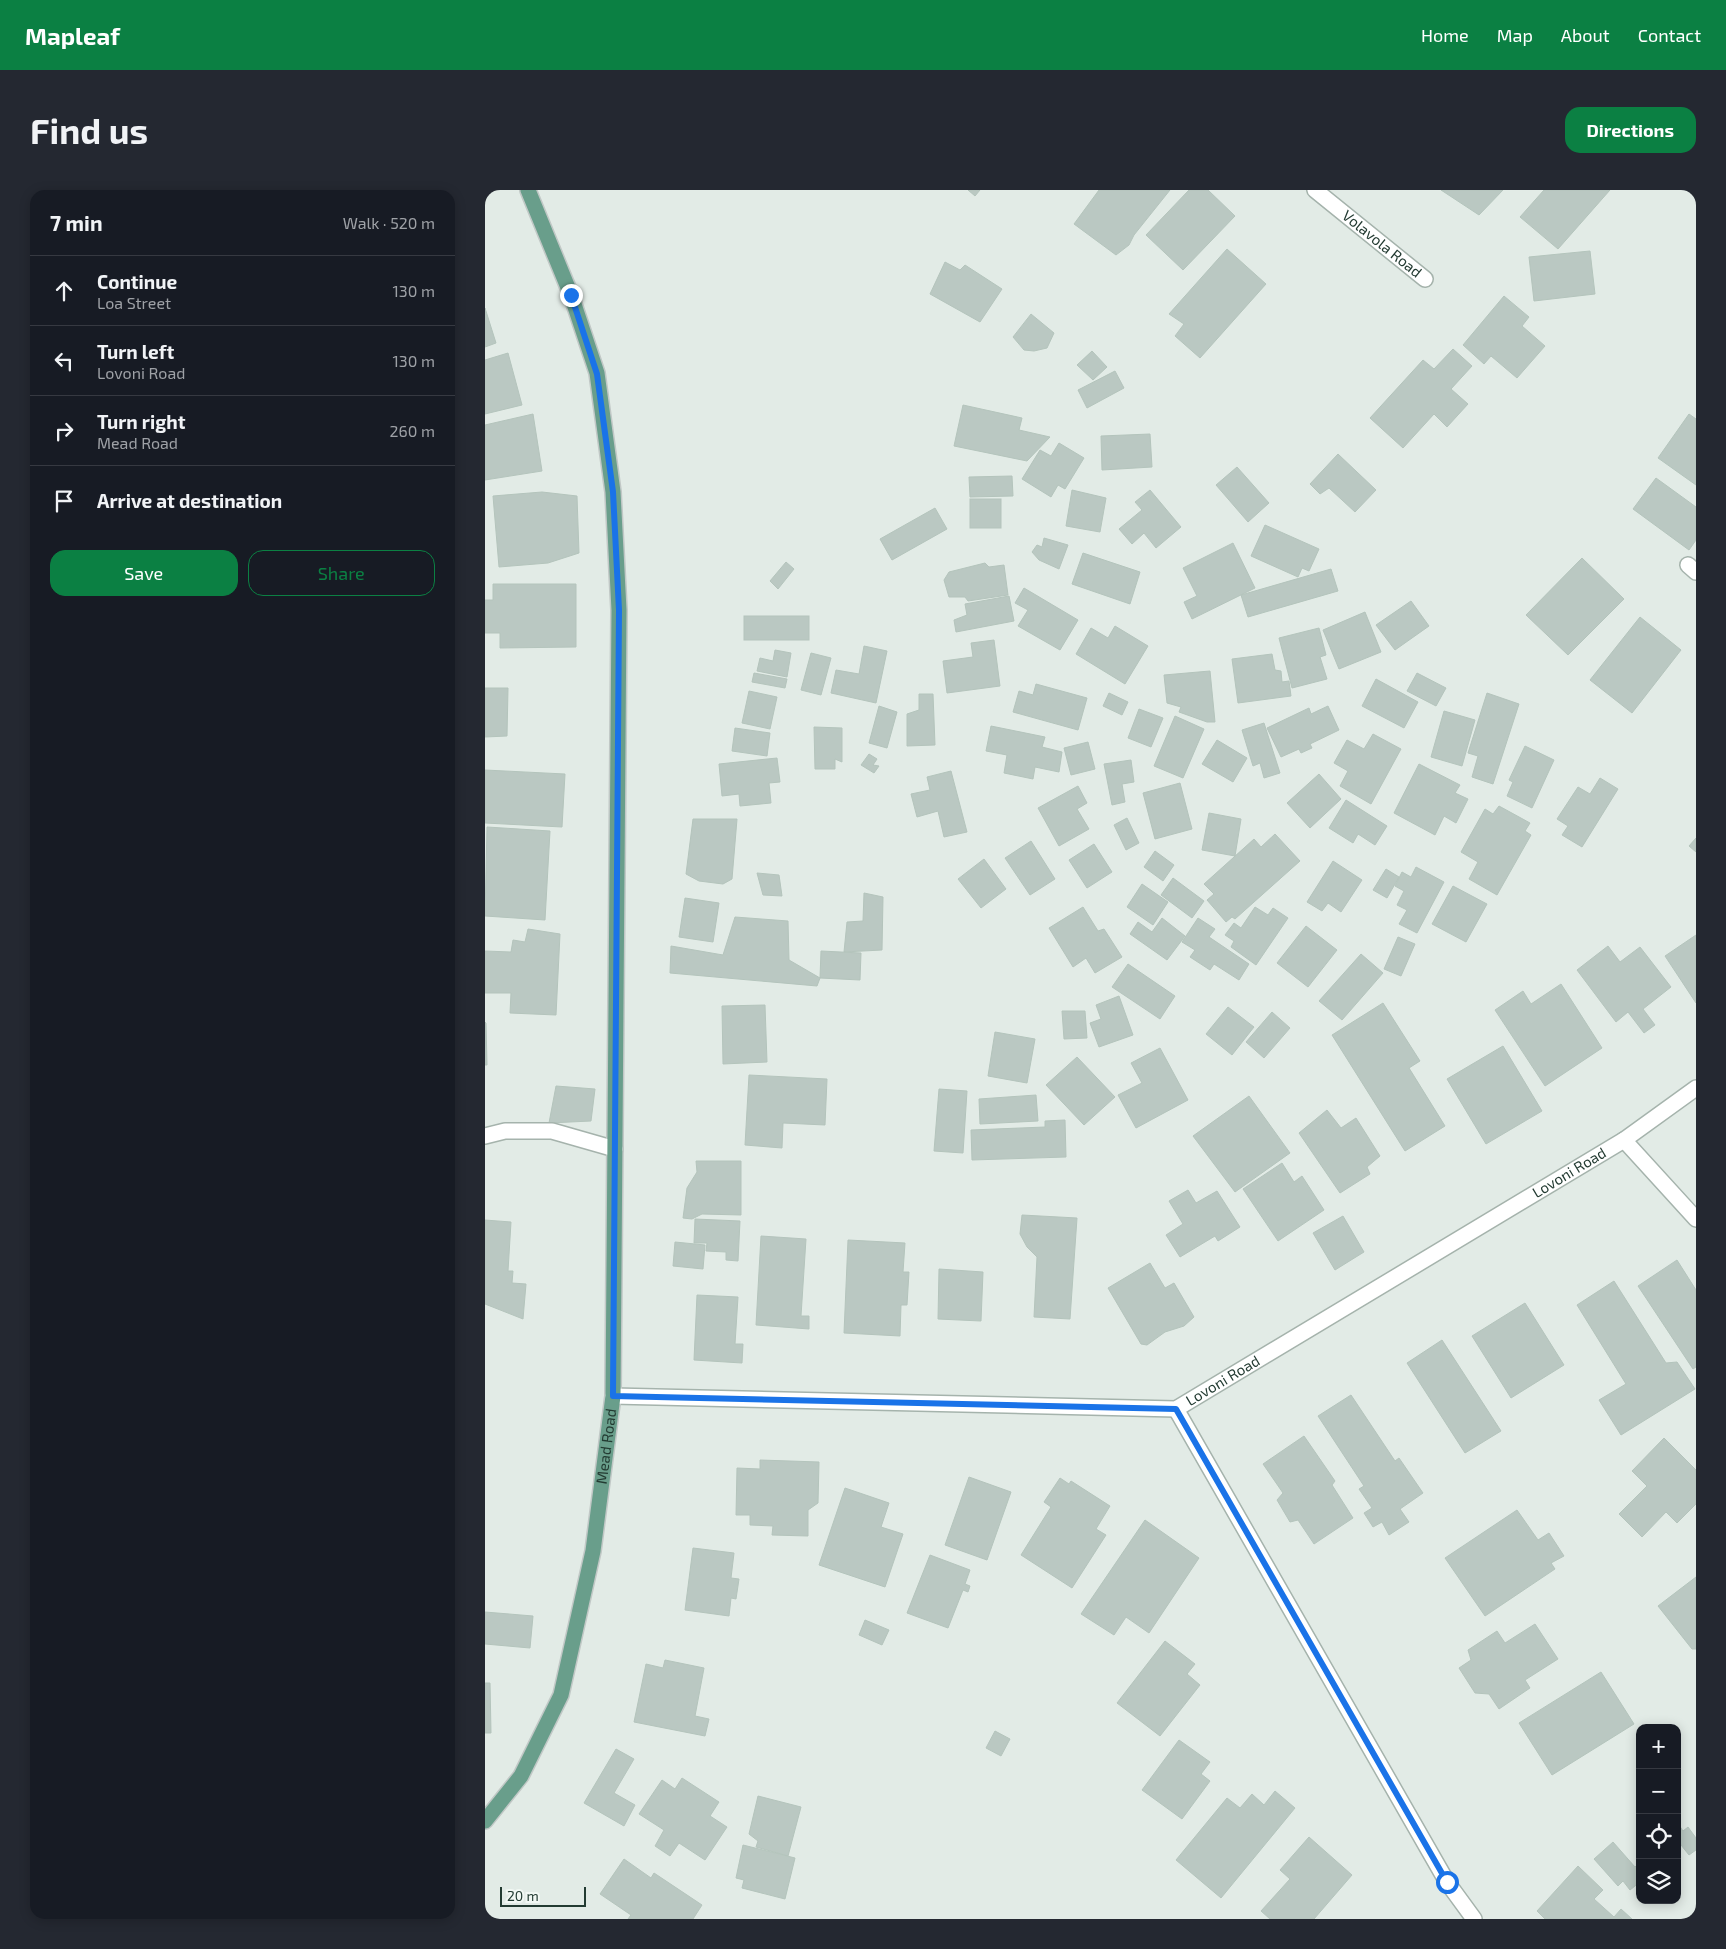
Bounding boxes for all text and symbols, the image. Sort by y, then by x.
text: Mapleaf [25,21,120,50]
text: Home [1421,24,1469,46]
text: Map [1497,24,1533,46]
text: About [1561,24,1610,46]
text: Contact [1638,24,1701,46]
button: Directions [1565,107,1696,153]
text: Find us [30,109,148,151]
street label: Volavola Road [1339,206,1426,281]
text: 7 min [50,210,103,235]
text: Walk · 520 m [343,213,435,232]
text: Continue [97,270,177,293]
icon: ahead [50,277,78,305]
text: 130 m [393,281,435,300]
route end [560,284,583,307]
text: Loa Street [97,293,171,312]
text: Turn left [97,340,174,363]
icon: left [50,347,78,375]
text: 130 m [393,351,435,370]
text: Lovoni Road [97,363,185,382]
text: Turn right [97,410,185,433]
icon: right [50,417,78,445]
text: 260 m [390,421,435,440]
text: Mead Road [97,433,178,452]
icon: arrive [50,487,78,515]
text: Arrive at destination [97,489,282,512]
button: Save [50,550,238,596]
button: Share [248,550,435,596]
street label: Lovoni Road [1529,1143,1609,1201]
street label: Lovoni Road [1182,1351,1263,1409]
street label: Mead Road [592,1407,619,1485]
map controls [1636,1724,1681,1904]
button: + [1636,1724,1681,1769]
button: − [1636,1769,1681,1814]
button: locate [1636,1814,1681,1859]
button: layers [1636,1859,1681,1904]
route start [1436,1871,1459,1894]
scale bar [500,1884,586,1907]
text: 20 m [507,1887,539,1904]

